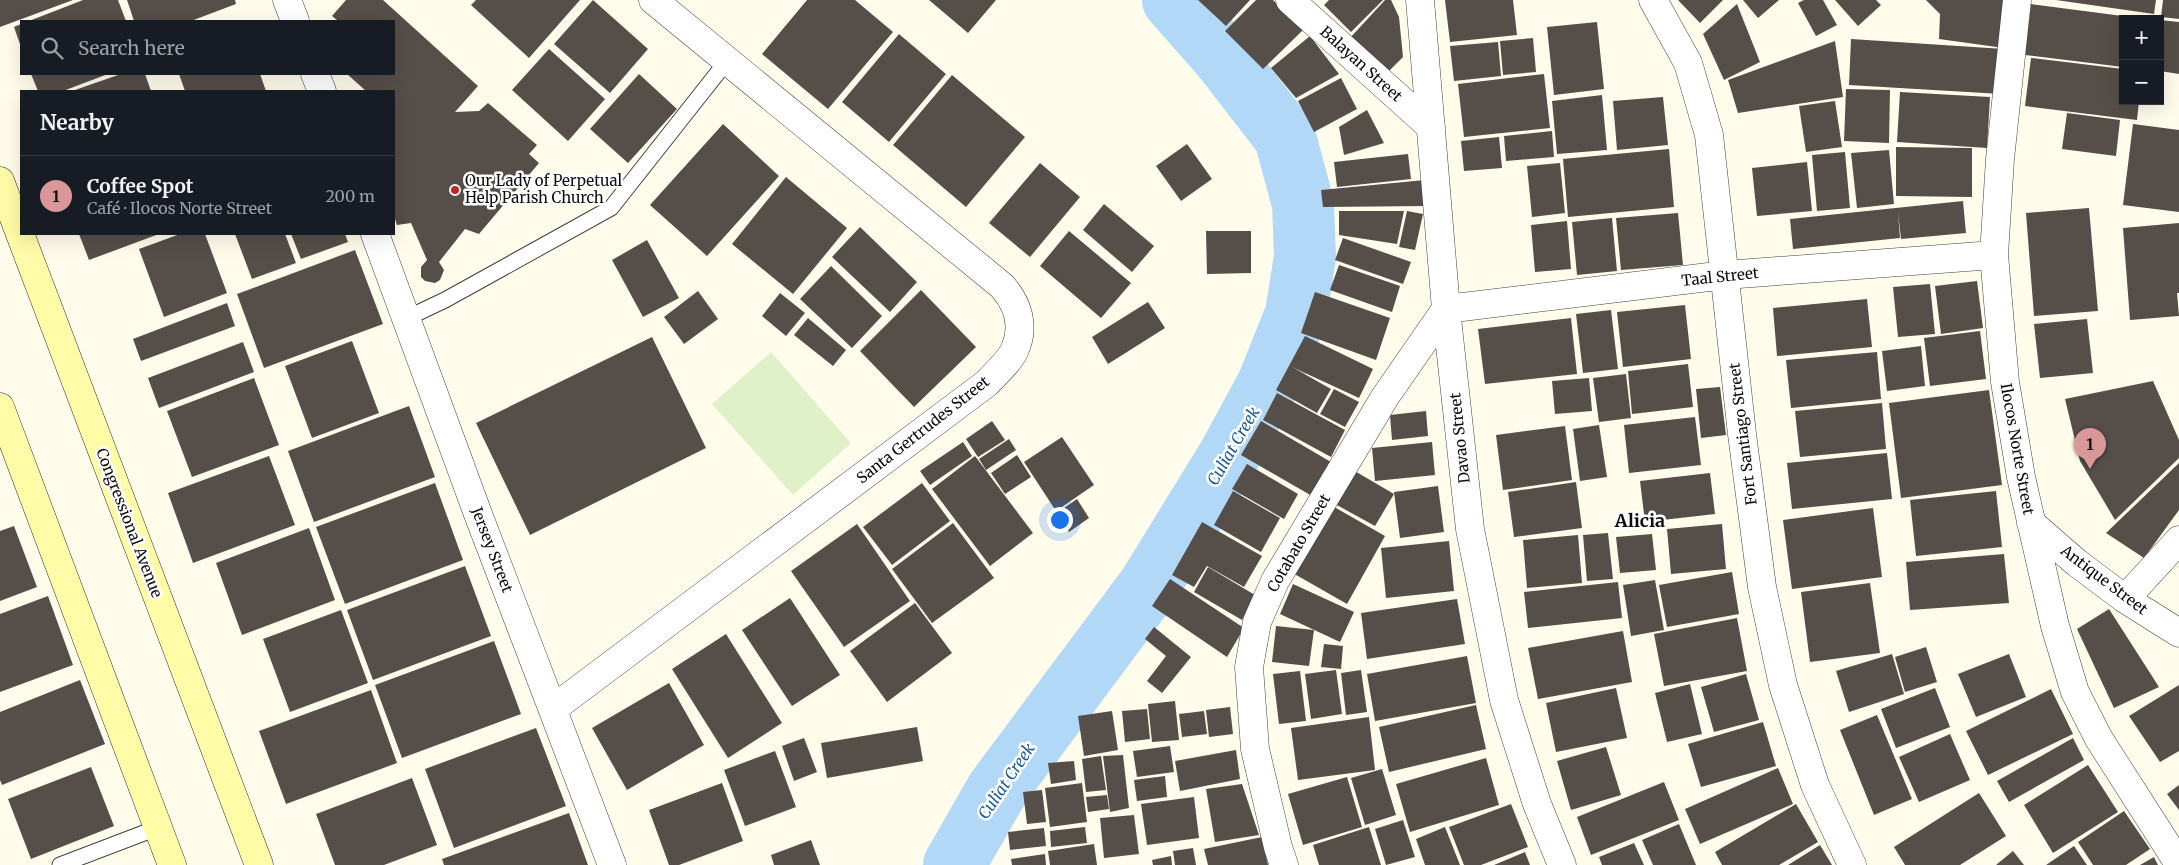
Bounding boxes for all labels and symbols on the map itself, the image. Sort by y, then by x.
street label: Balayan Street [1316,22,1406,106]
place label: Our Lady of Perpetual Help Parish Church [465,171,623,207]
marker: Our Lady of Perpetual Help Parish Church [449,184,461,196]
street label: Taal Street [1680,263,1760,290]
street label: Fort Santiago Street [1724,362,1761,506]
street label: Santa Gertrudes Street [853,372,993,487]
street label: Ilocos Norte Street [1997,382,2038,516]
street label: Davao Street [1445,392,1474,484]
water label: Culiat Creek [1202,403,1264,489]
pin: 1 [2074,428,2106,469]
street label: Congressional Avenue [92,445,167,600]
street label: Cotabato Street [1263,490,1334,595]
street label: Jersey Street [467,503,518,595]
your location [1047,507,1073,533]
district label: Alicia [1614,509,1665,532]
street label: Antique Street [2056,540,2151,618]
water label: Culiat Creek [973,739,1039,823]

